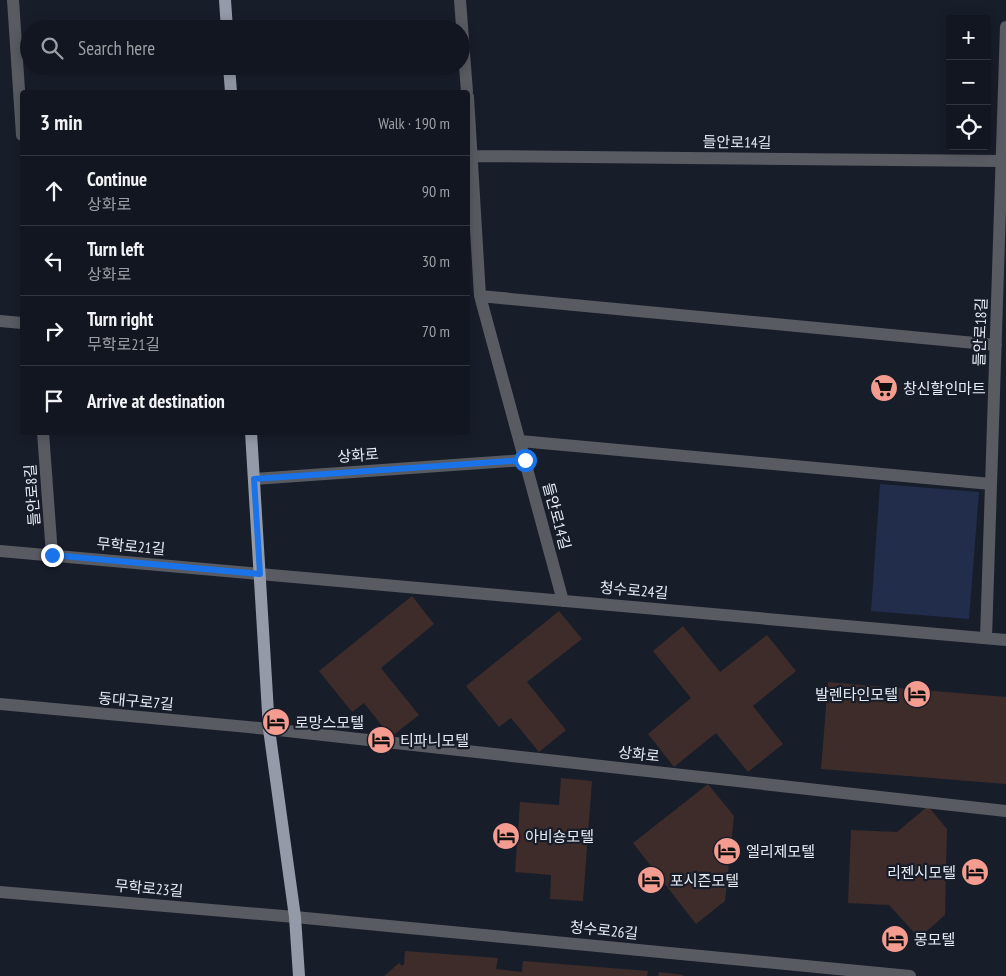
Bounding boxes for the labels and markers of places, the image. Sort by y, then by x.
supermarket icon: 창신할인마트 [869,373,899,403]
place label: 창신할인마트 [903,379,986,398]
hotel icon: 발렌타인모텔 [902,679,932,709]
place label: 발렌타인모텔 [815,685,898,704]
hotel icon: 로망스모텔 [261,707,291,737]
place label: 로망스모텔 [295,713,364,732]
hotel icon: 티파니모텔 [366,725,396,755]
place label: 티파니모텔 [400,731,469,750]
hotel icon: 아비숑모텔 [491,821,521,851]
place label: 아비숑모텔 [525,827,594,846]
hotel icon: 엘리제모텔 [712,836,742,866]
place label: 엘리제모텔 [746,842,815,861]
hotel icon: 리젠시모텔 [960,857,990,887]
place label: 리젠시모텔 [887,863,956,882]
hotel icon: 포시즌모텔 [636,865,666,895]
place label: 포시즌모텔 [670,871,739,890]
hotel icon: 몽모텔 [880,924,910,954]
place label: 몽모텔 [914,930,955,949]

